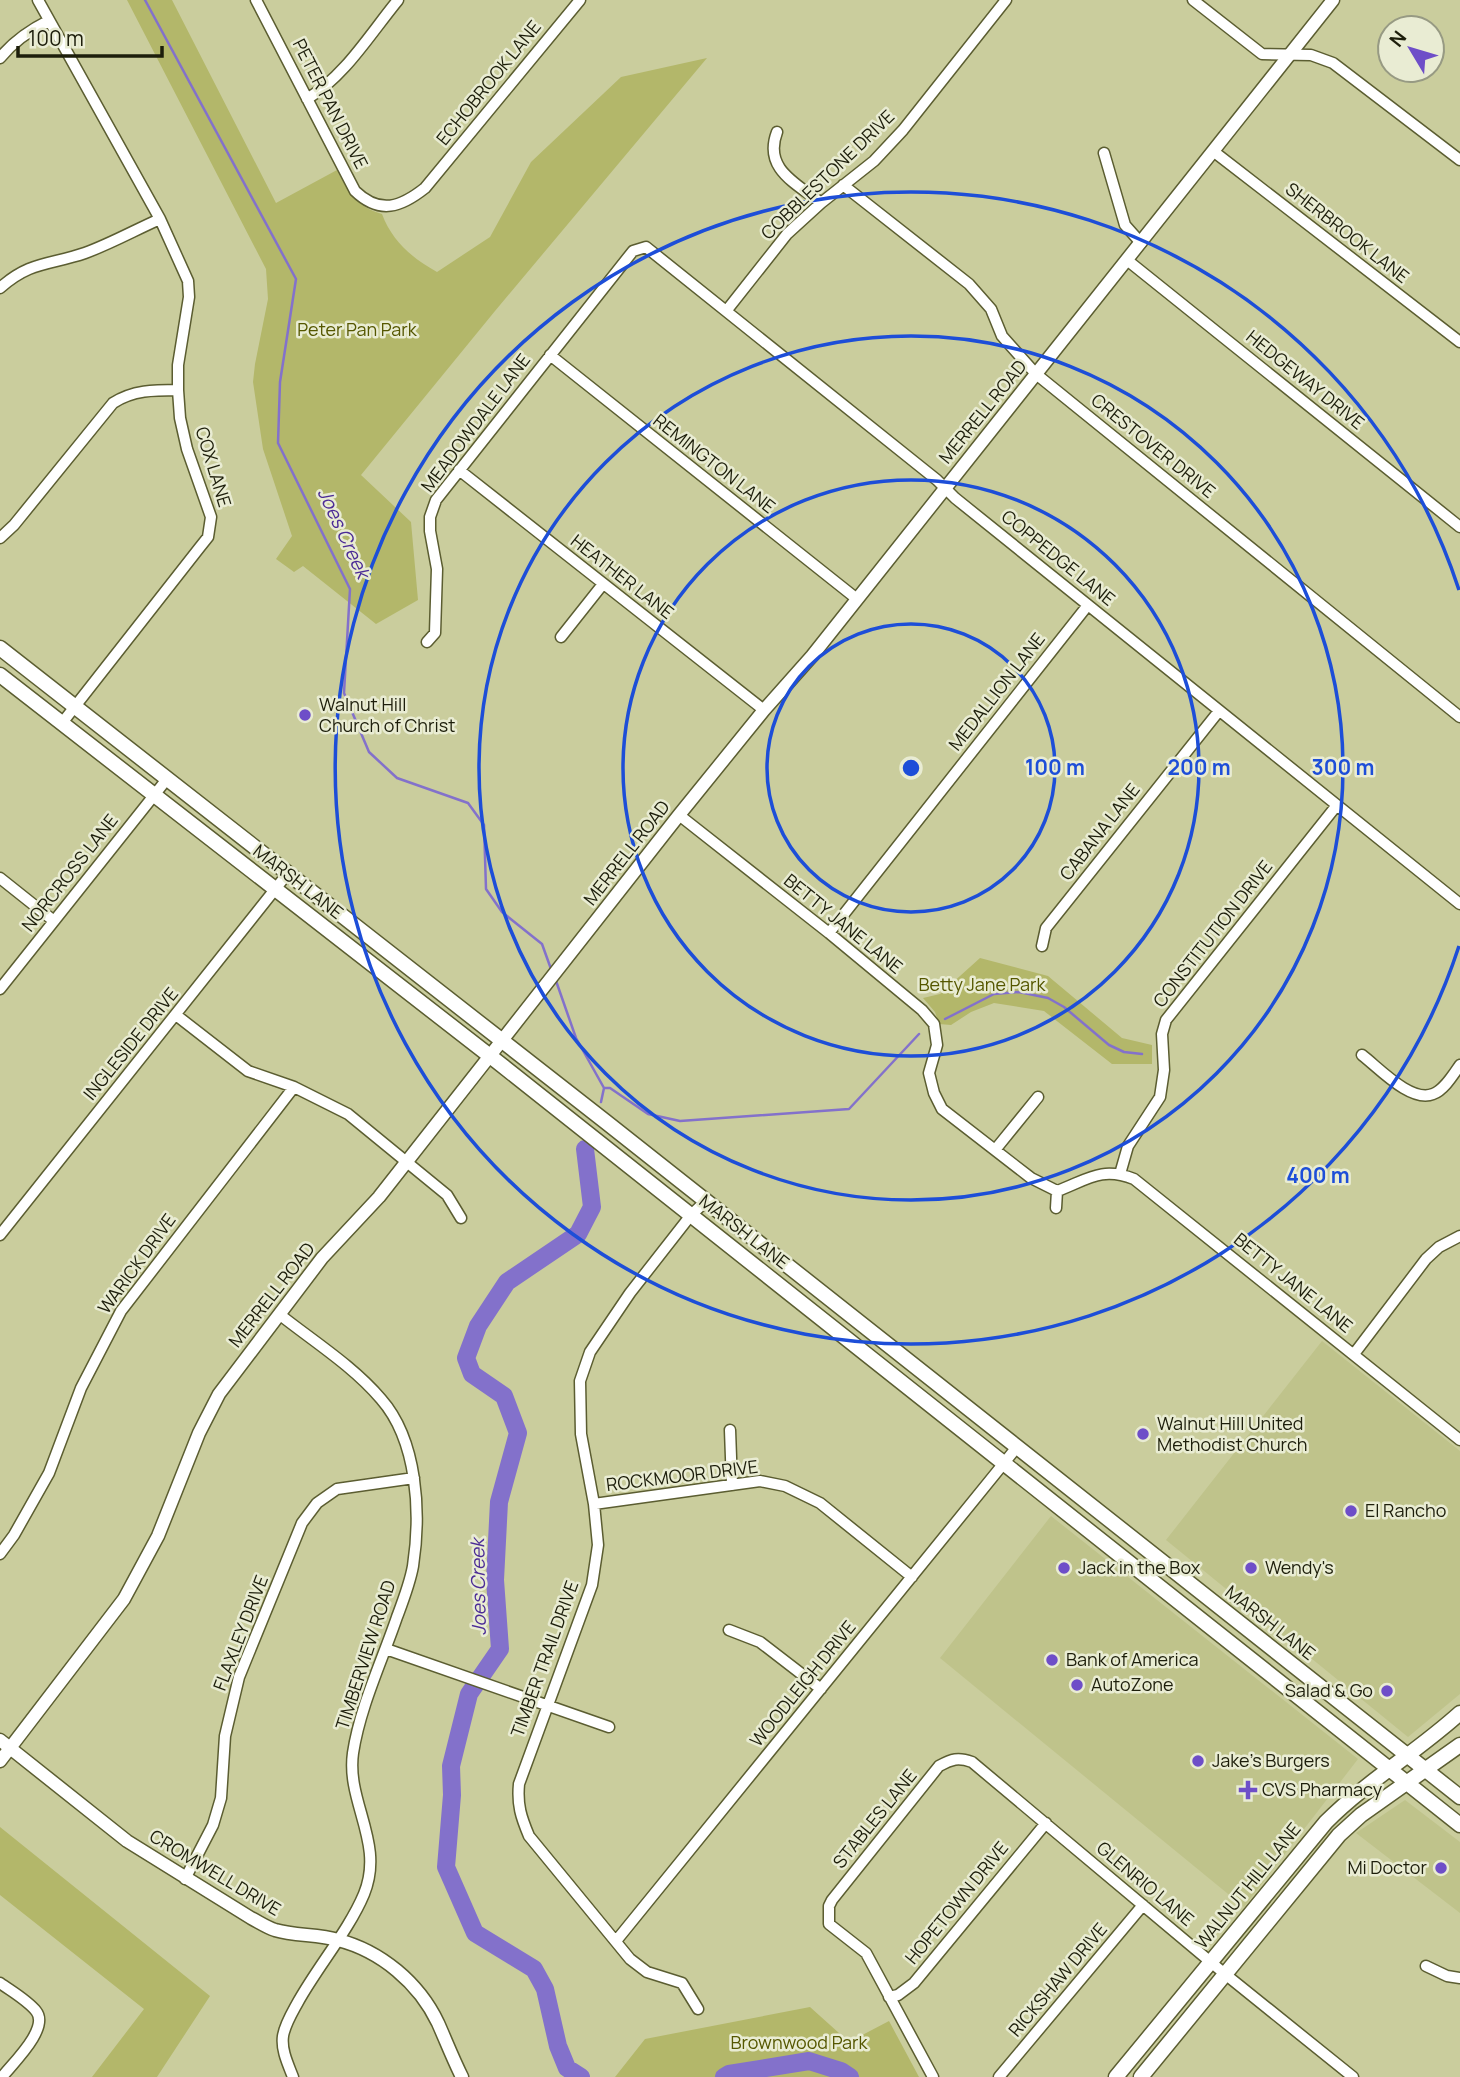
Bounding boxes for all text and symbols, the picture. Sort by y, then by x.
scale bar [18,14,161,58]
north arrow [1376,14,1446,84]
street label: ECHOBROOK LANE [431,15,546,150]
text: 100 m [28,24,84,52]
text: N [1383,25,1412,52]
street label: PETER PAN DRIVE [288,34,374,173]
street label: COBBLESTONE DRIVE [755,104,899,244]
street label: SHERBROOK LANE [1281,176,1414,288]
park label: Peter Pan Park [297,317,418,341]
street label: HEDGEWAY DRIVE [1242,324,1370,434]
street label: MEADOWDALE LANE [415,348,535,497]
street label: MERRELL ROAD [933,354,1031,468]
street label: CRESTOVER DRIVE [1087,388,1221,503]
street label: REMINGTON LANE [649,408,780,518]
street label: COX LANE [190,424,238,510]
water label: Joes Creek [312,484,377,585]
street label: COPPEDGE LANE [997,504,1120,611]
street label: HEATHER LANE [566,528,679,624]
street label: MEDALLION LANE [943,628,1050,755]
place label: Walnut Hill Church of Christ [319,692,455,737]
marker: Walnut Hill Church of Christ [297,707,313,723]
text: 100 m [1025,753,1085,781]
text: 200 m [1167,753,1231,781]
text: 300 m [1312,753,1374,781]
centre of rings [899,756,923,780]
street label: CABANA LANE [1054,778,1145,885]
street label: MERRELL ROAD [578,795,675,910]
street label: NORCROSS LANE [16,809,123,936]
street label: MARSH LANE [249,838,349,924]
street label: CONSTITUTION DRIVE [1147,855,1277,1012]
street label: BETTY JANE LANE [779,868,908,978]
park label: Betty Jane Park [919,972,1047,996]
street label: INGLESIDE DRIVE [77,982,183,1105]
text: 400 m [1286,1161,1350,1189]
street label: MARSH LANE [695,1188,795,1274]
street label: WARICK DRIVE [92,1209,181,1318]
street label: BETTY JANE LANE [1229,1227,1358,1337]
street label: MERRELL ROAD [223,1237,320,1352]
place label: Walnut Hill United Methodist Church [1157,1411,1308,1456]
marker: Walnut Hill United Methodist Church [1135,1426,1151,1442]
street label: ROCKMOOR DRIVE [605,1454,759,1496]
place label: El Rancho [1365,1498,1446,1522]
marker: El Rancho [1343,1503,1359,1519]
water label: Joes Creek [464,1536,492,1636]
place label: Jack in the Box [1078,1555,1201,1579]
place label: Wendy's [1265,1555,1334,1579]
marker: Jack in the Box [1056,1560,1072,1576]
marker: Wendy's [1243,1560,1259,1576]
street label: FLAXLEY DRIVE [207,1572,273,1694]
street label: TIMBERVIEW ROAD [330,1577,401,1733]
street label: TIMBER TRAIL DRIVE [505,1577,583,1740]
street label: MARSH LANE [1221,1579,1321,1665]
street label: WOODLEIGH DRIVE [744,1615,861,1751]
place label: Bank of America [1066,1647,1199,1671]
marker: Bank of America [1044,1652,1060,1668]
place label: AutoZone [1091,1672,1173,1696]
marker: AutoZone [1069,1677,1085,1693]
place label: Salad & Go [1285,1678,1373,1702]
marker: Salad & Go [1379,1683,1395,1699]
place label: Jake's Burgers [1212,1748,1330,1772]
marker: Jake's Burgers [1190,1753,1206,1769]
street label: STABLES LANE [827,1764,922,1873]
place label: CVS Pharmacy [1262,1777,1383,1801]
marker: CVS Pharmacy [1240,1782,1256,1798]
street label: WALNUT HILL LANE [1189,1817,1306,1953]
street label: CROMWELL DRIVE [145,1823,286,1921]
street label: HOPETOWN DRIVE [899,1836,1013,1969]
street label: GLENRIO LANE [1092,1836,1199,1931]
place label: Mi Doctor [1347,1855,1428,1879]
marker: Mi Doctor [1433,1860,1449,1876]
street label: RICKSHAW DRIVE [1003,1918,1112,2041]
park label: Brownwood Park [730,2030,869,2054]

